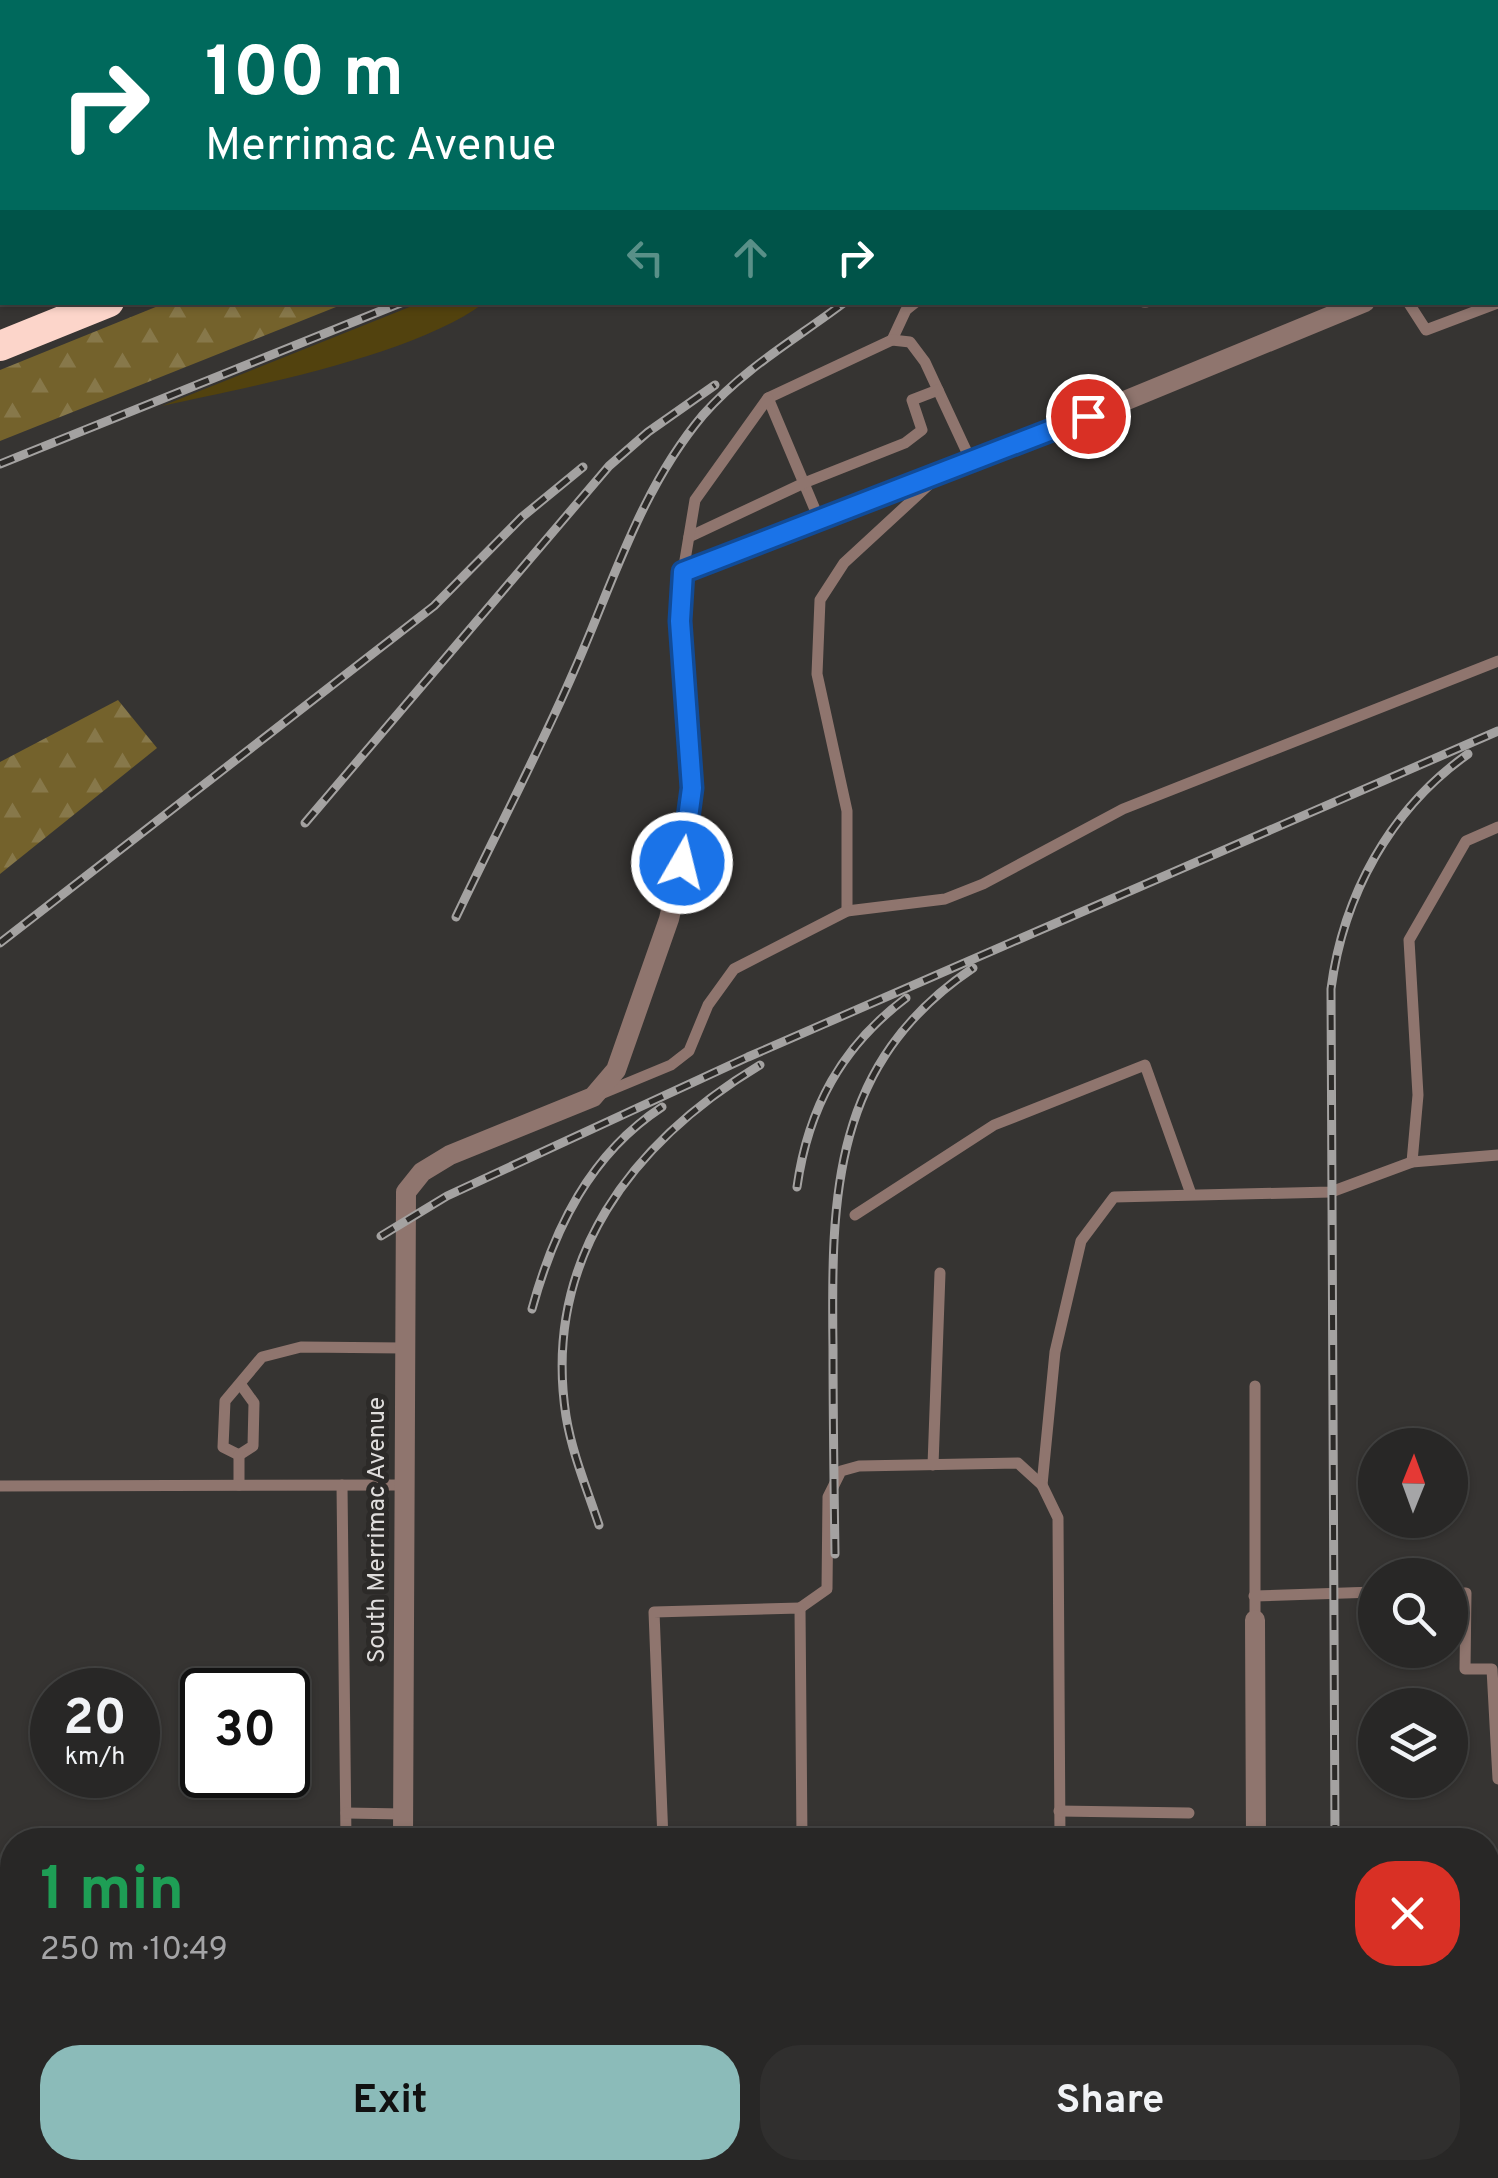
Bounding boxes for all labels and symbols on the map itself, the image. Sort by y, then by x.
pin [1046,374,1131,459]
position arrow [630,811,734,915]
street label: South Merrimac Avenue [362,1397,394,1663]
north arrow [1358,1428,1468,1538]
speed limit sign: 30 [180,1668,310,1798]

